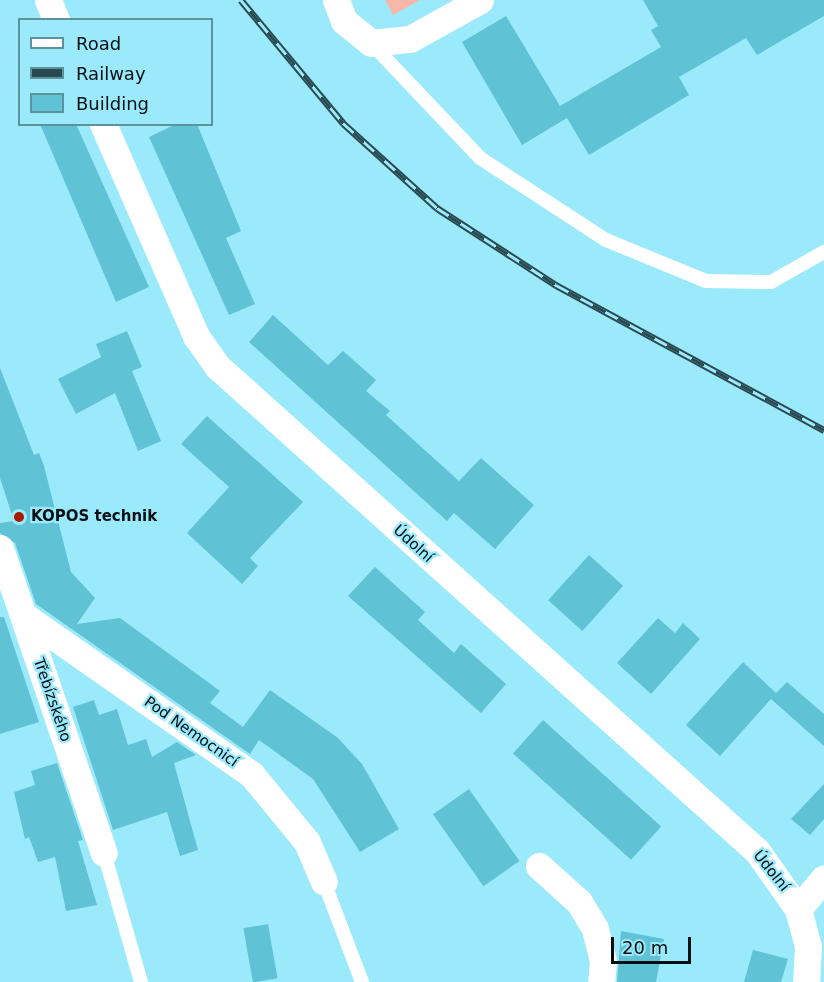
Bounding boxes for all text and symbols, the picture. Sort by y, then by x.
legend [18,18,213,126]
text: Road [76,33,121,54]
text: Railway [76,63,146,84]
text: Building [76,93,149,114]
place label: KOPOS technik [31,508,157,526]
marker: KOPOS technik [12,510,26,524]
street label: Údolní [389,521,437,567]
street label: Třebízského [29,656,75,744]
street label: Pod Nemocnicí [141,693,241,771]
street label: Údolní [749,847,793,895]
scale bar [614,925,694,963]
text: 20 m [622,937,668,958]

